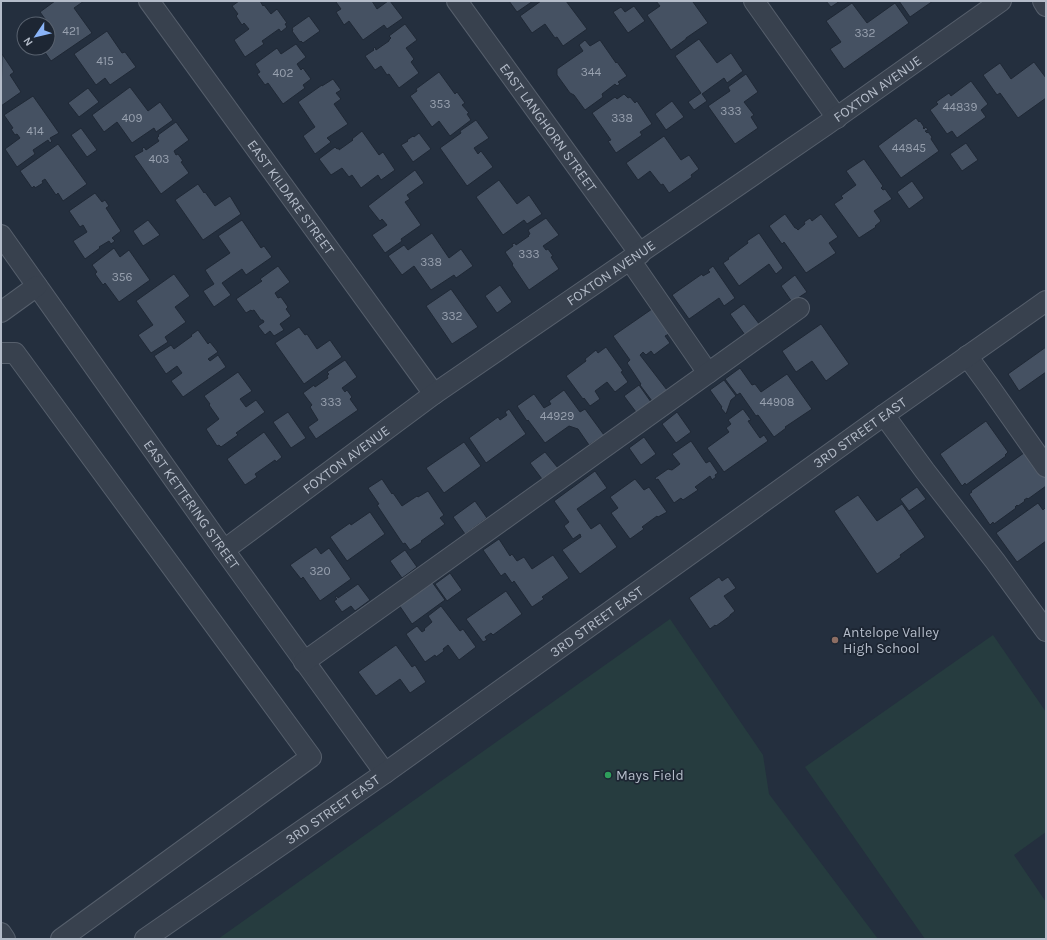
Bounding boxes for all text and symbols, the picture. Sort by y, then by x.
north arrow [16,16,56,56]
house number: 421 [62,24,80,38]
house number: 332 [854,26,876,40]
text: N [21,34,36,48]
street label: FOXTON AVENUE [830,52,925,126]
house number: 415 [96,54,114,68]
street label: EAST LANGHORN STREET [496,60,601,195]
house number: 344 [581,65,602,79]
house number: 402 [273,66,293,80]
house number: 353 [430,97,450,111]
house number: 44839 [943,100,977,114]
house number: 333 [720,104,742,118]
house number: 409 [122,111,142,125]
house number: 338 [611,111,633,125]
house number: 414 [26,124,44,138]
street label: EAST KILDARE STREET [244,136,338,258]
house number: 44845 [892,141,926,155]
house number: 403 [149,152,169,166]
street label: FOXTON AVENUE [563,236,659,309]
house number: 333 [518,247,540,261]
house number: 338 [420,255,442,269]
house number: 356 [112,270,132,284]
house number: 332 [441,309,463,323]
street label: 3RD STREET EAST [810,393,910,472]
house number: 333 [320,395,342,409]
house number: 44908 [760,395,794,409]
house number: 44929 [540,409,574,423]
street label: FOXTON AVENUE [299,421,393,497]
street label: EAST KETTERING STREET [140,436,243,572]
house number: 320 [309,564,331,578]
street label: 3RD STREET EAST [546,582,646,661]
place label: Antelope Valley High School [843,624,939,657]
marker: Antelope Valley High School [830,635,840,645]
place label: Mays Field [616,767,684,784]
marker: Mays Field [603,770,613,780]
street label: 3RD STREET EAST [282,771,383,848]

